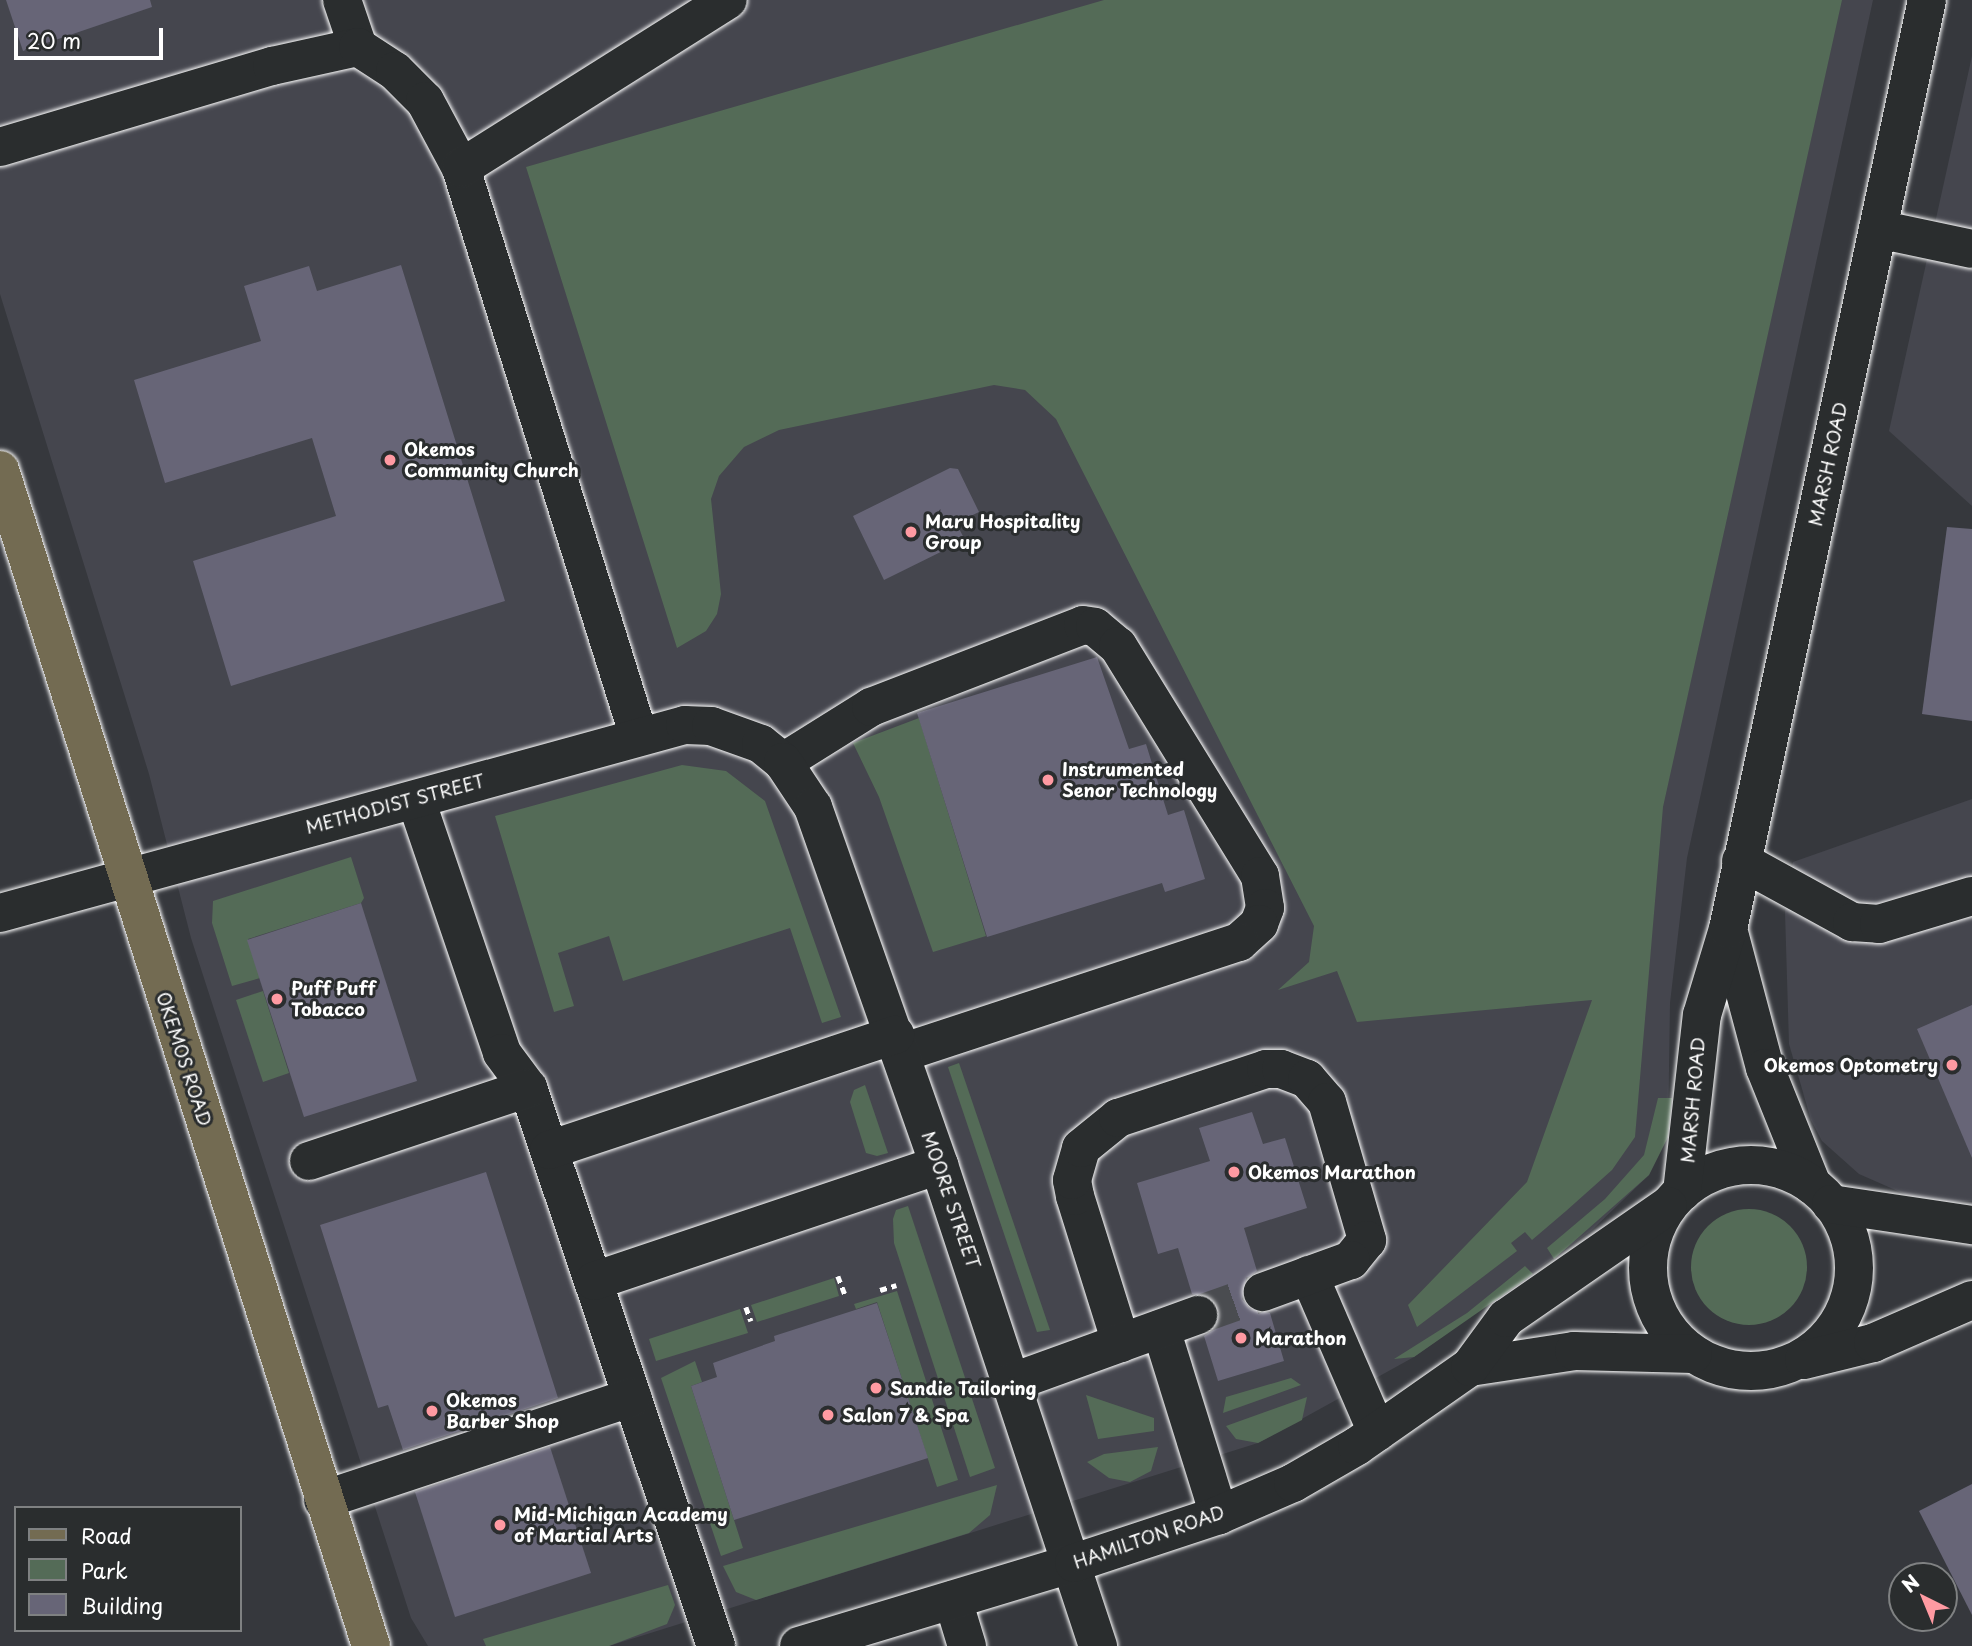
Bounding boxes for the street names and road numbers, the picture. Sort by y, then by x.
street label: MARSH ROAD [1804,399,1852,529]
street label: METHODIST STREET [302,769,488,839]
street label: OKEMOS ROAD [152,989,216,1129]
street label: MARSH ROAD [1677,1035,1709,1165]
street label: MOORE STREET [917,1128,985,1272]
street label: HAMILTON ROAD [1070,1501,1228,1573]

